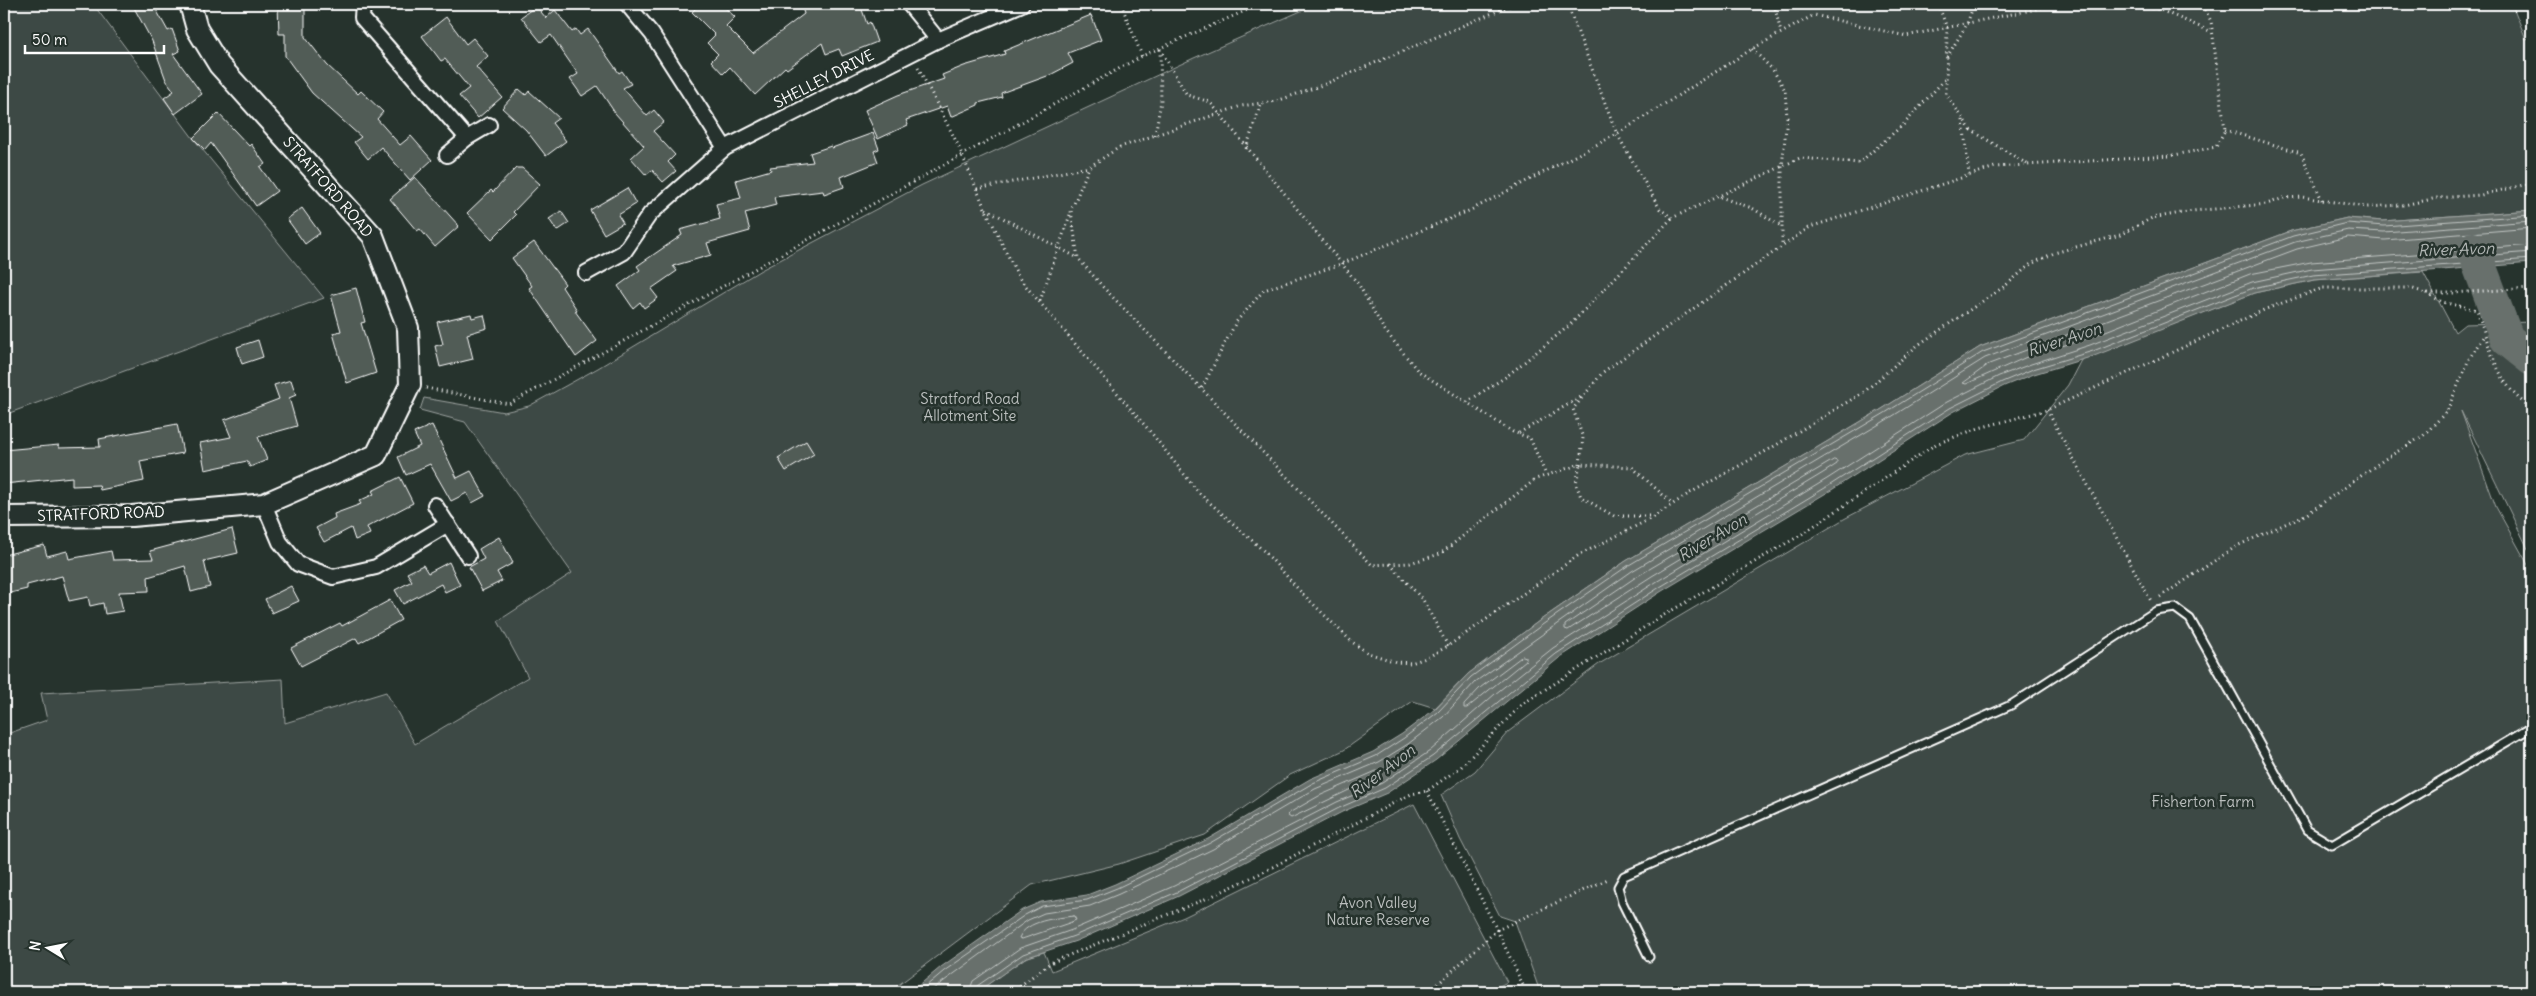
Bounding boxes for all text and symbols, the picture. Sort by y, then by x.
scale bar [25,22,164,54]
text: 50 m [32,30,67,49]
street label: SHELLEY DRIVE [771,45,877,112]
street label: STRATFORD ROAD [279,132,377,241]
water label: River Avon [2417,238,2495,260]
water label: River Avon [2024,317,2104,360]
park label: Stratford Road Allotment Site [920,389,1020,425]
street label: STRATFORD ROAD [37,502,165,525]
water label: River Avon [1674,508,1751,565]
water label: River Avon [1345,740,1419,802]
park label: Fisherton Farm [2152,792,2254,811]
park label: Avon Valley Nature Reserve [1326,893,1430,929]
north arrow [22,924,72,974]
text: N [25,939,45,952]

